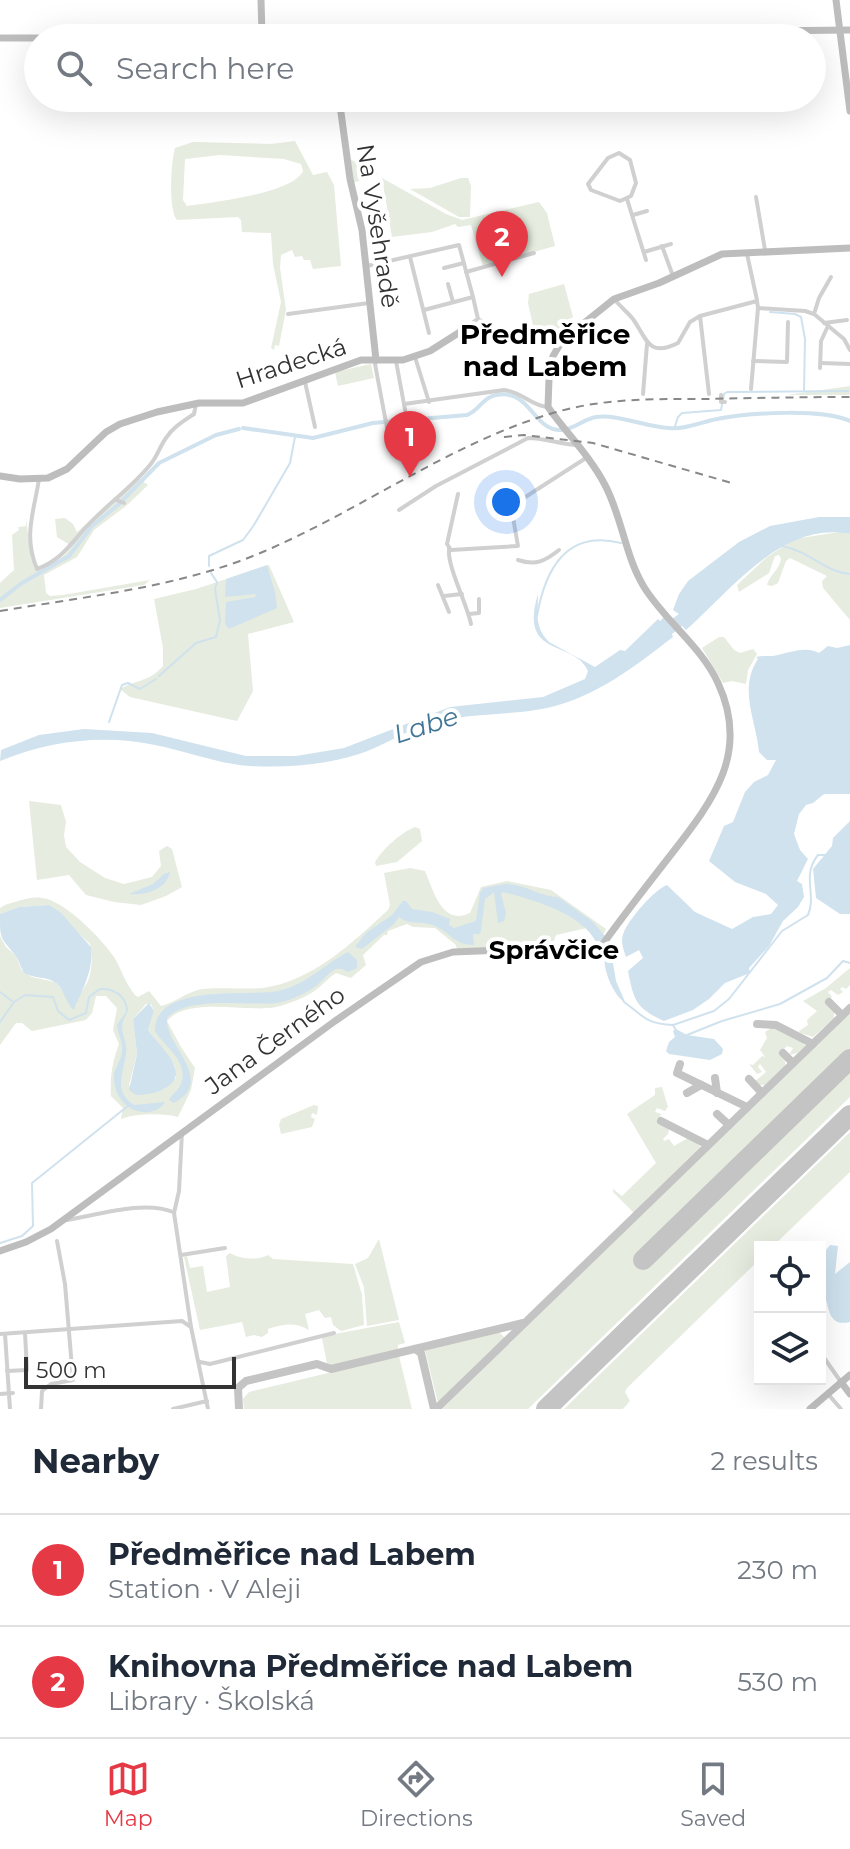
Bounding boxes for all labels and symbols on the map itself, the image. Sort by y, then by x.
street label: Na Vyšehradě [351,142,405,310]
pin: 2 [476,211,528,277]
district label: Předměřice nad Labem [460,317,630,383]
street label: Hradecká [232,331,350,395]
pin: 1 [384,411,436,477]
your location [486,482,526,522]
water label: Labe [390,700,462,750]
district label: Správčice [489,934,619,966]
street label: Jana Černého [199,980,350,1101]
scale bar [24,1353,236,1389]

